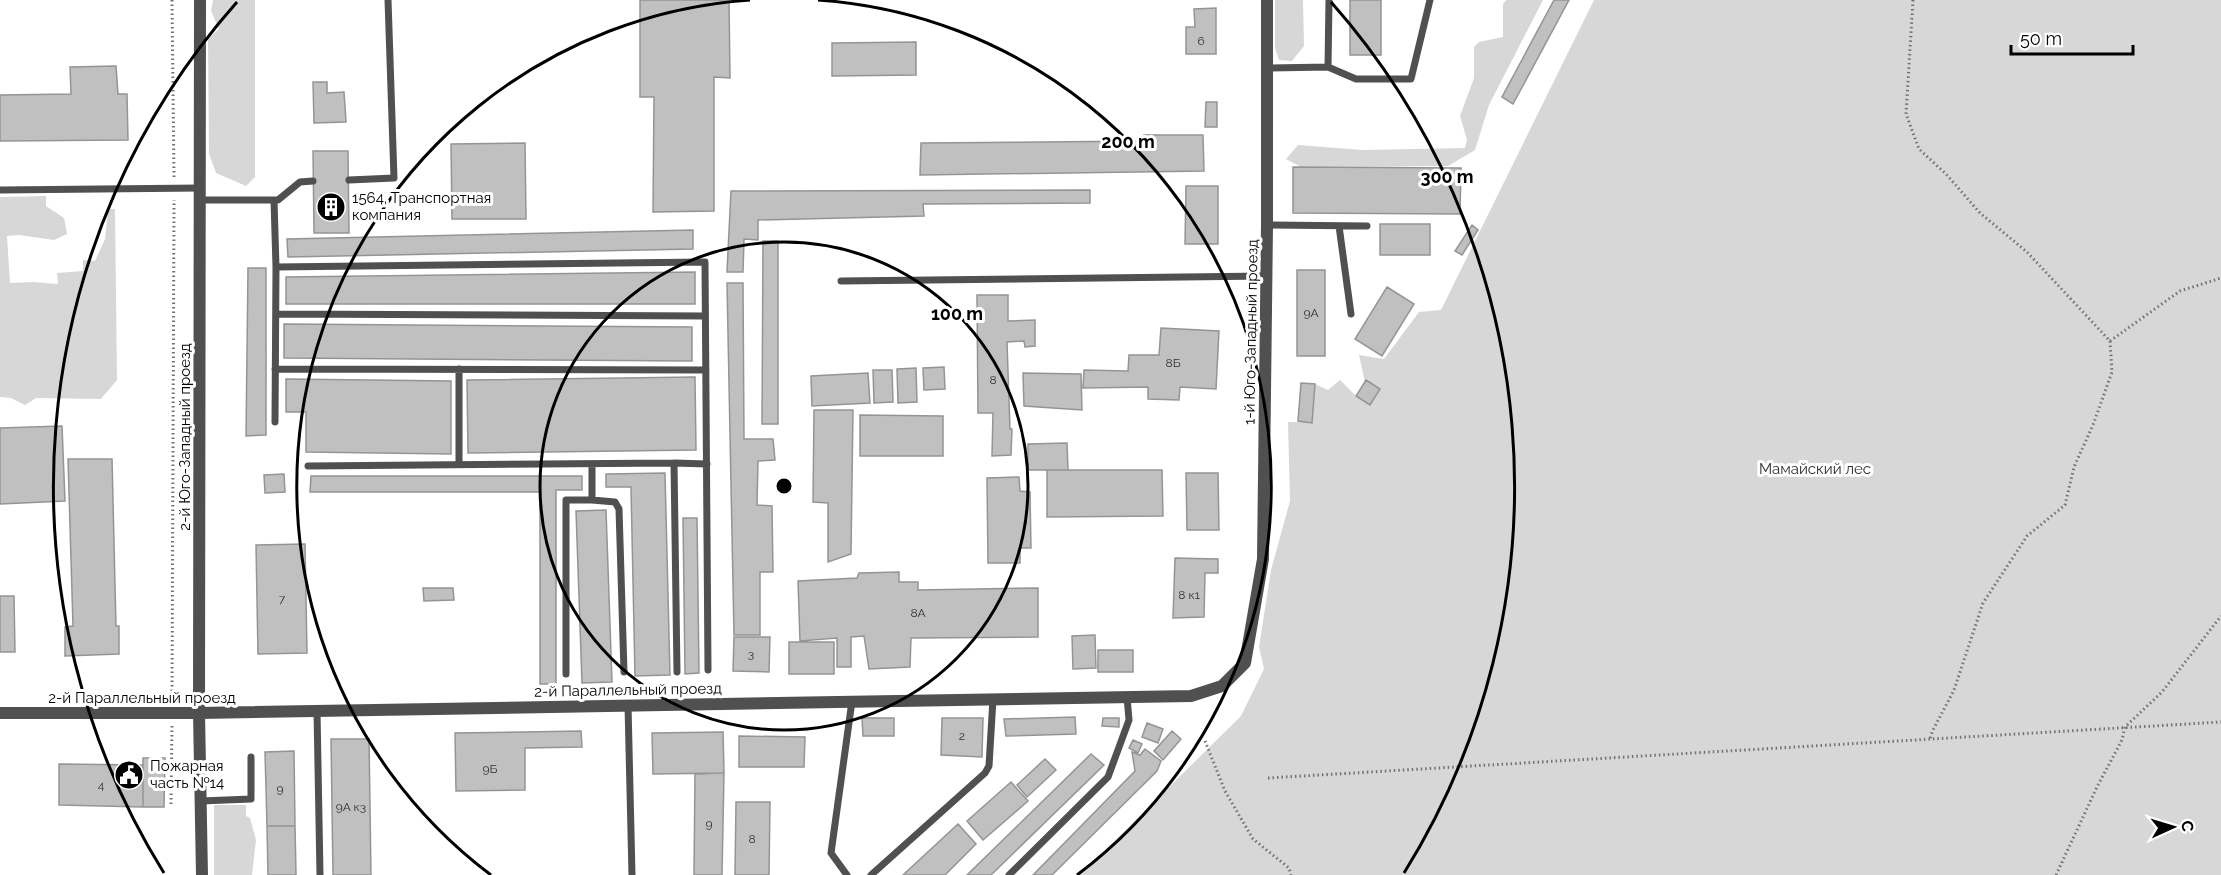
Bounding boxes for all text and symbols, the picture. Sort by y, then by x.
scale bar [2011,18,2132,56]
text: 50 m [2020,28,2062,49]
house number: 6 [1197,34,1205,48]
text: 200 m [1101,131,1155,152]
text: 300 m [1420,166,1474,187]
place label: 1564, Транспортная компания [352,189,491,224]
building icon: 1564, Транспортная компания [315,191,347,223]
street label: 1-й Юго-Западный проезд [1240,239,1262,425]
text: 100 m [931,303,983,324]
house number: 9А [1303,306,1319,320]
street label: 2-й Юго-Западный проезд [176,343,194,531]
house number: 8Б [1166,356,1181,370]
house number: 8 [989,373,997,387]
park label: Мамайский лес [1759,460,1871,478]
centre of rings [774,476,794,496]
house number: 8 к1 [1178,588,1200,602]
house number: 7 [279,592,286,606]
house number: 8А [910,606,926,620]
house number: 3 [748,647,754,661]
street label: 2-й Параллельный проезд [534,679,722,701]
street label: 2-й Параллельный проезд [48,689,236,707]
house number: 2 [959,729,965,743]
place label: Пожарная часть №14 [150,757,224,792]
public building icon: Пожарная часть №14 [113,759,145,791]
house number: 9Б [483,762,498,776]
house number: 4 [98,778,105,792]
house number: 9 [276,782,284,796]
north arrow [2143,797,2203,857]
house number: 9А к3 [336,800,366,814]
house number: 9 [705,817,713,831]
text: С [2178,820,2197,832]
house number: 8 [748,832,756,846]

